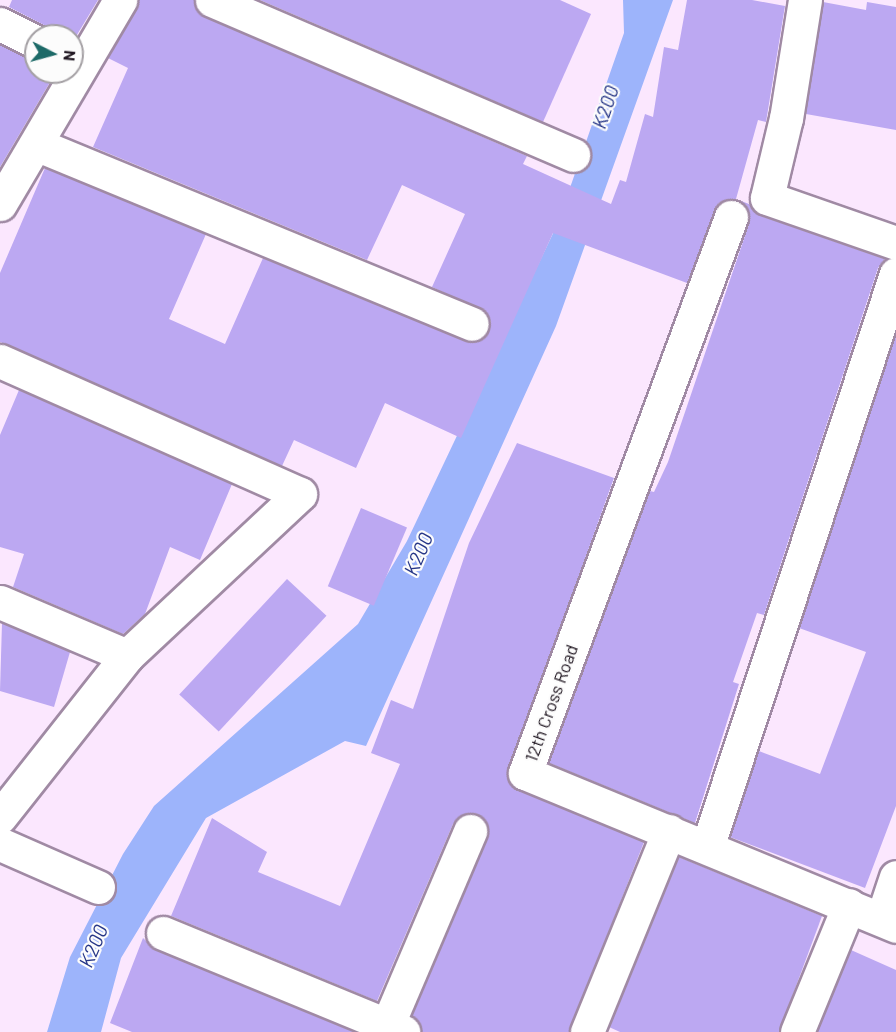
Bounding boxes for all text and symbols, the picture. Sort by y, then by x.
north arrow [24,24,84,84]
text: N [60,49,80,62]
water label: K200 [586,82,624,132]
water label: K200 [398,529,438,579]
street label: 12th Cross Road [520,641,582,765]
water label: K200 [73,921,113,971]

